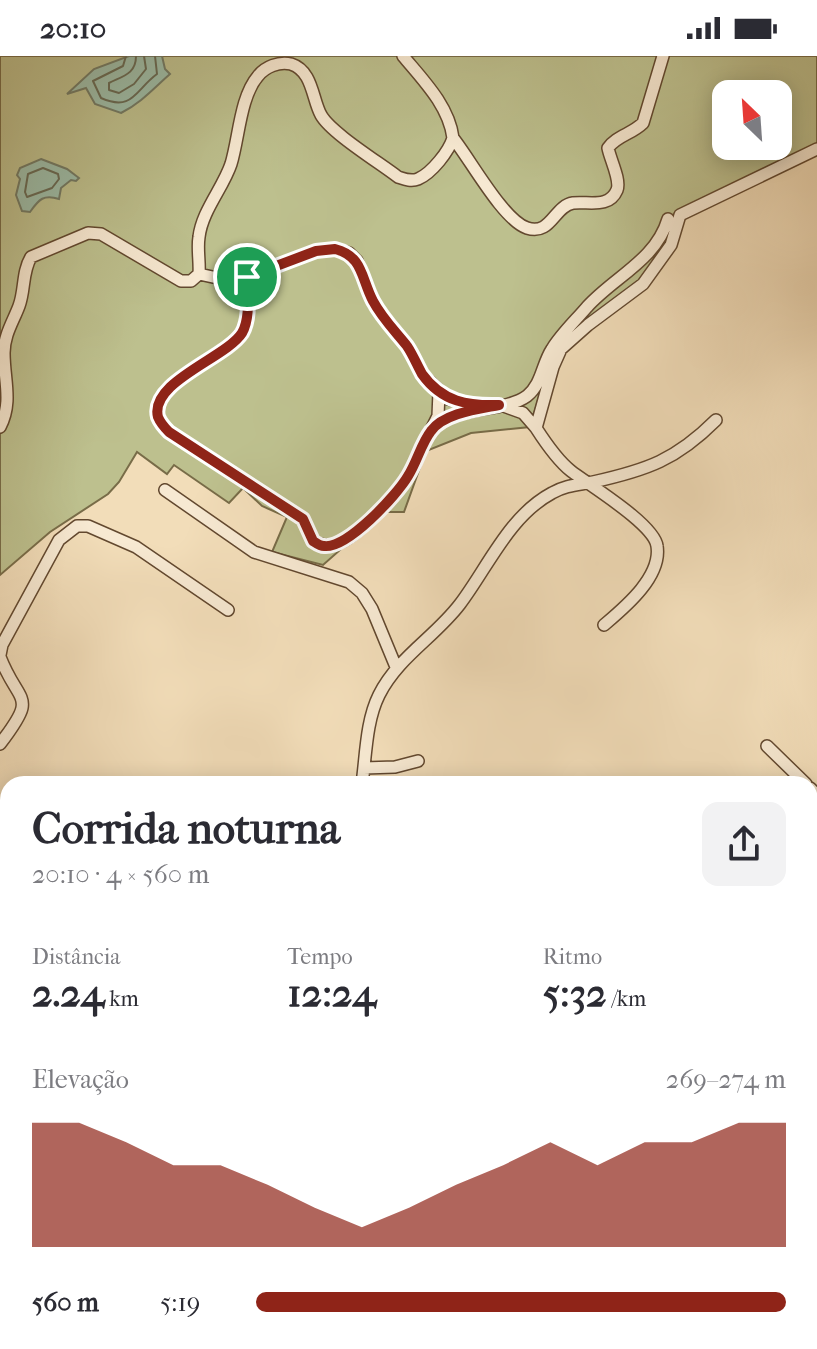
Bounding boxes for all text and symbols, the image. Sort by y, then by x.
text: 20:10 [40,11,106,46]
north arrow [712,80,792,160]
map controls [712,80,792,160]
pin [213,243,281,311]
icon: arrive [225,255,269,299]
button: share [702,802,786,886]
text: Corrida noturna [32,803,340,854]
text: 20:10 · 4 × 560 m [32,859,209,890]
text: Distância [32,944,120,970]
text: Tempo [287,944,353,970]
text: Ritmo [543,944,602,970]
text: 2.24 [32,970,104,1016]
text: 12:24 [287,970,376,1016]
text: 5:32 [543,970,607,1016]
text: km [104,986,139,1012]
text: /km [607,986,646,1012]
text: Elevação [32,1064,129,1095]
text: 269–274 m [666,1064,786,1095]
text: 560 m [32,1287,99,1318]
text: 5:19 [160,1287,200,1318]

